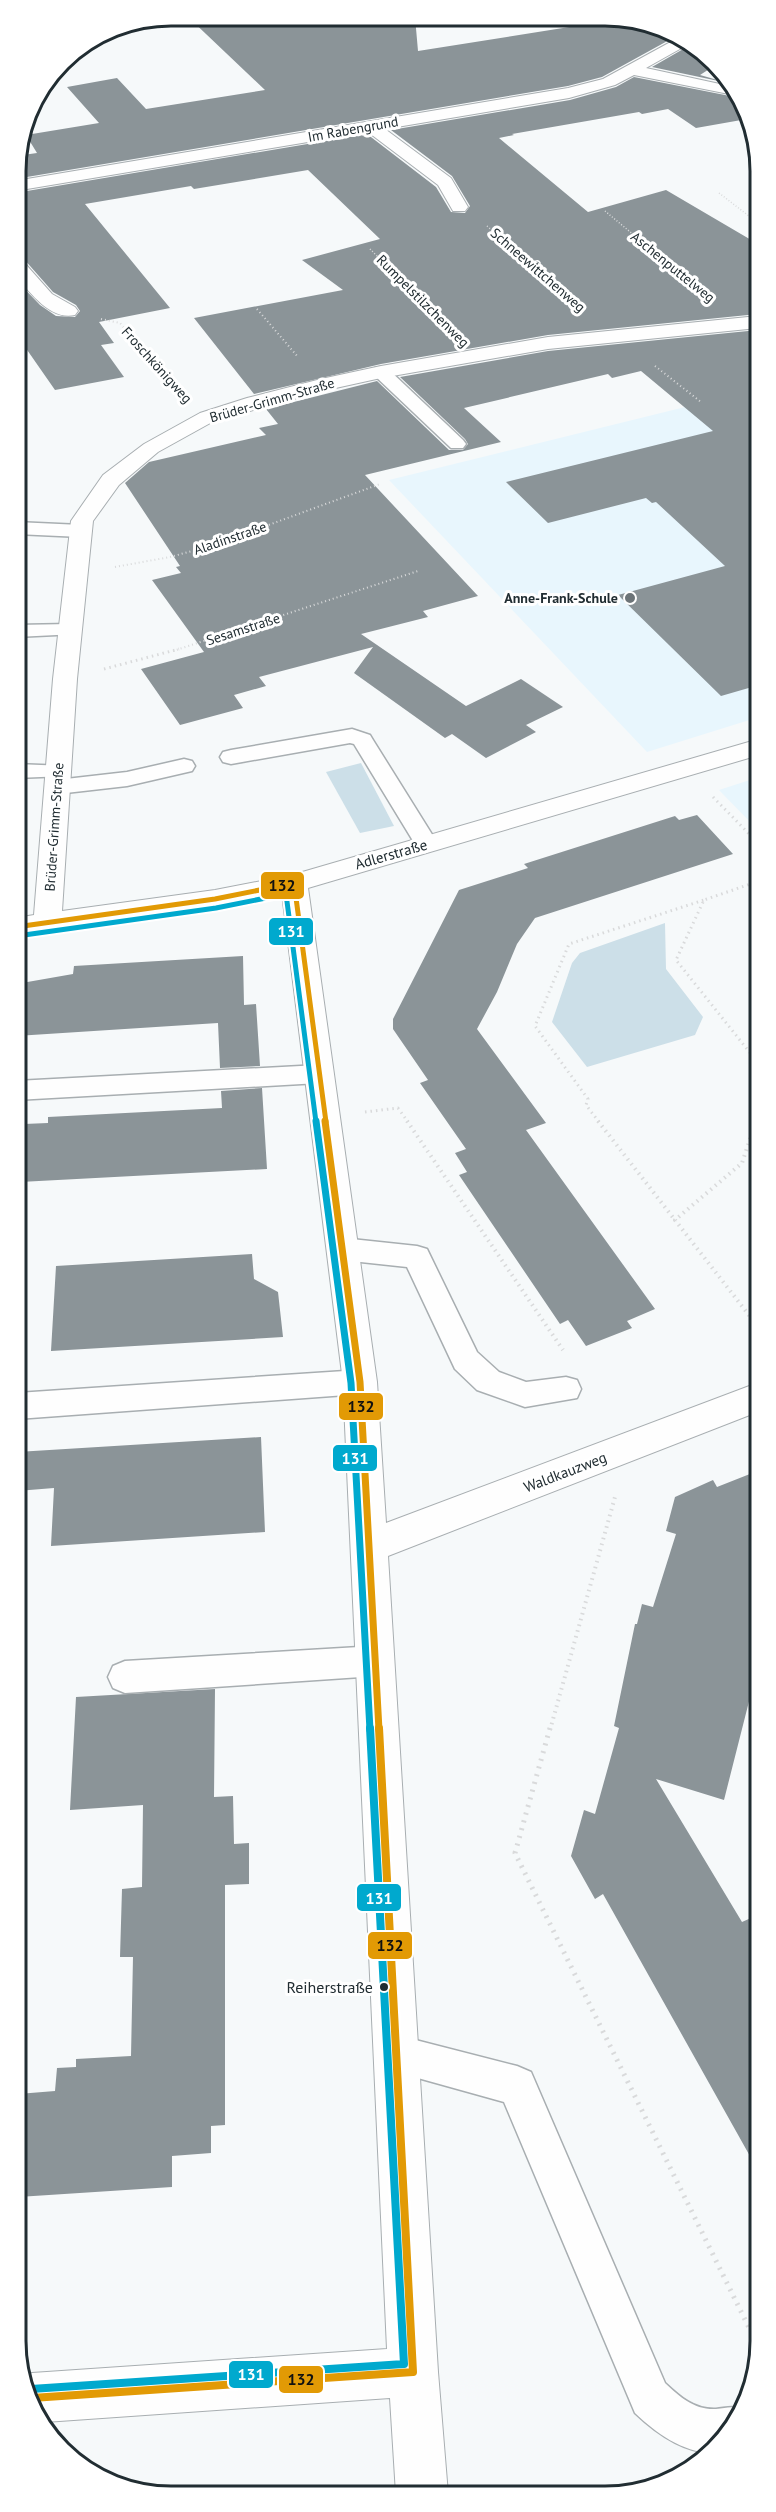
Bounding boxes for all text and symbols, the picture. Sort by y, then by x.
street label: Im Rabengrund [306,112,400,146]
street label: Schneewittchenweg [487,224,589,316]
street label: Aschenputtelweg [627,228,719,306]
street label: Rumpelstilzchenweg [373,251,473,351]
street label: Froschkönigweg [118,323,196,407]
street label: Brüder-Grimm-Straße [207,374,337,426]
street label: Aladinstraße [191,517,269,559]
place label: Anne-Frank-Schule [504,589,618,607]
marker: Anne-Frank-Schule [623,591,637,605]
street label: Sesamstraße [204,609,282,649]
street label: Brüder-Grimm-Straße [41,762,67,892]
street label: Adlerstraße [353,835,429,873]
line badge: 132 [260,871,305,900]
text: 132 [268,875,296,895]
line badge: 131 [268,917,314,946]
text: 131 [277,921,305,941]
line badge: 132 [338,1392,384,1421]
text: 132 [347,1396,375,1416]
line badge: 131 [332,1444,378,1472]
street label: Waldkauzweg [521,1447,609,1497]
text: 131 [341,1448,369,1468]
line badge: 131 [356,1883,402,1912]
text: 131 [365,1888,393,1908]
line badge: 132 [367,1931,413,1960]
text: 132 [376,1935,404,1955]
place label: Reiherstraße [286,1977,373,1997]
marker: Reiherstraße [378,1981,390,1993]
line badge: 131 [228,2360,274,2389]
text: 131 [237,2364,265,2384]
line badge: 132 [278,2365,324,2394]
text: 132 [287,2369,315,2389]

